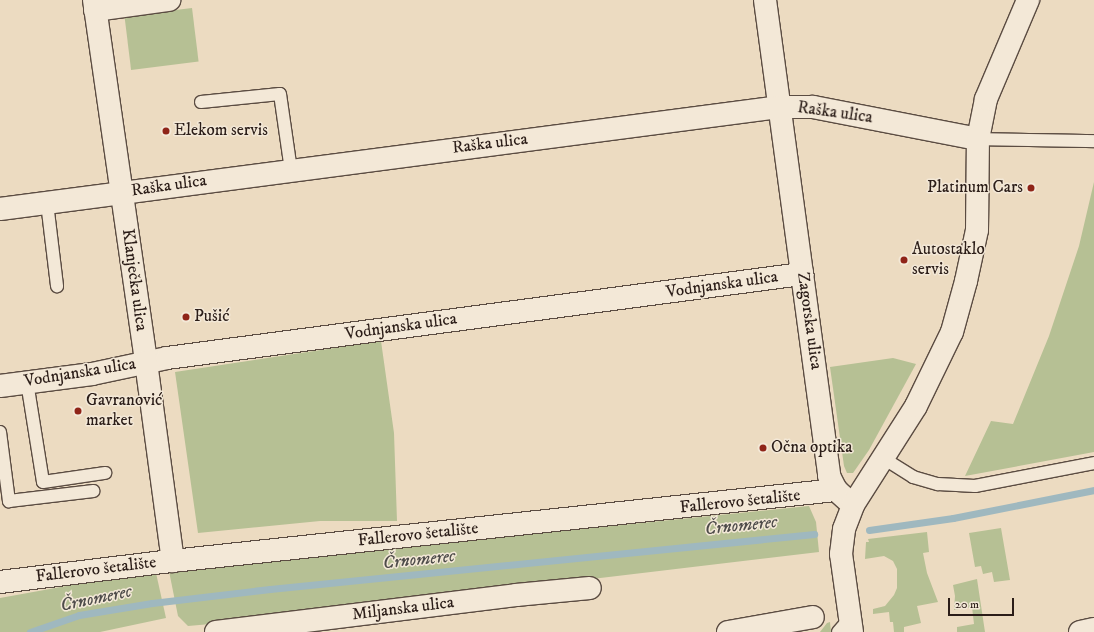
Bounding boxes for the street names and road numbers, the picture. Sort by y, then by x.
street label: Raška ulica [796,98,874,128]
street label: Raška ulica [451,129,529,159]
street label: Raška ulica [130,171,208,201]
street label: Klanječka ulica [117,228,151,332]
street label: Vodnjanska ulica [665,267,779,303]
street label: Zagorska ulica [792,271,826,371]
street label: Vodnjanska ulica [344,309,458,345]
street label: Vodnjanska ulica [23,354,137,392]
street label: Fallerovo šetalište [679,486,801,518]
street label: Fallerovo šetalište [357,519,479,551]
street label: Fallerovo šetalište [35,552,157,588]
street label: Miljanska ulica [351,593,455,625]

